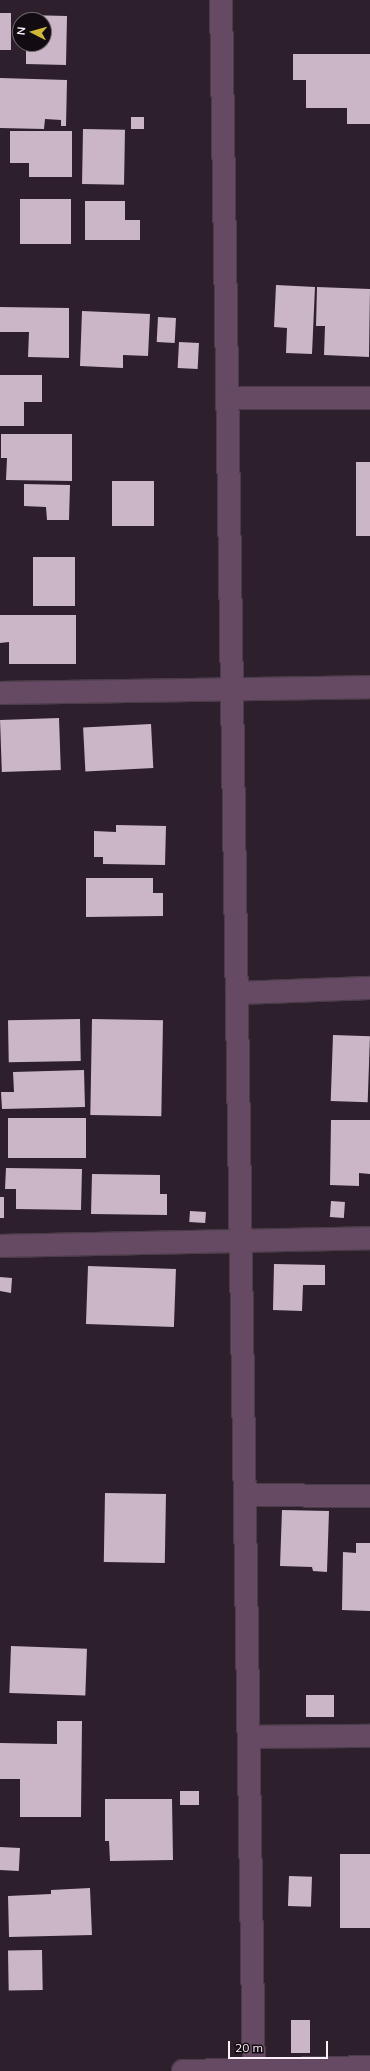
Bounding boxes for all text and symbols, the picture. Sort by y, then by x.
north arrow [12,12,52,52]
text: N [14,26,28,36]
scale bar [230,2033,330,2059]
text: 20 m [235,2040,263,2055]

